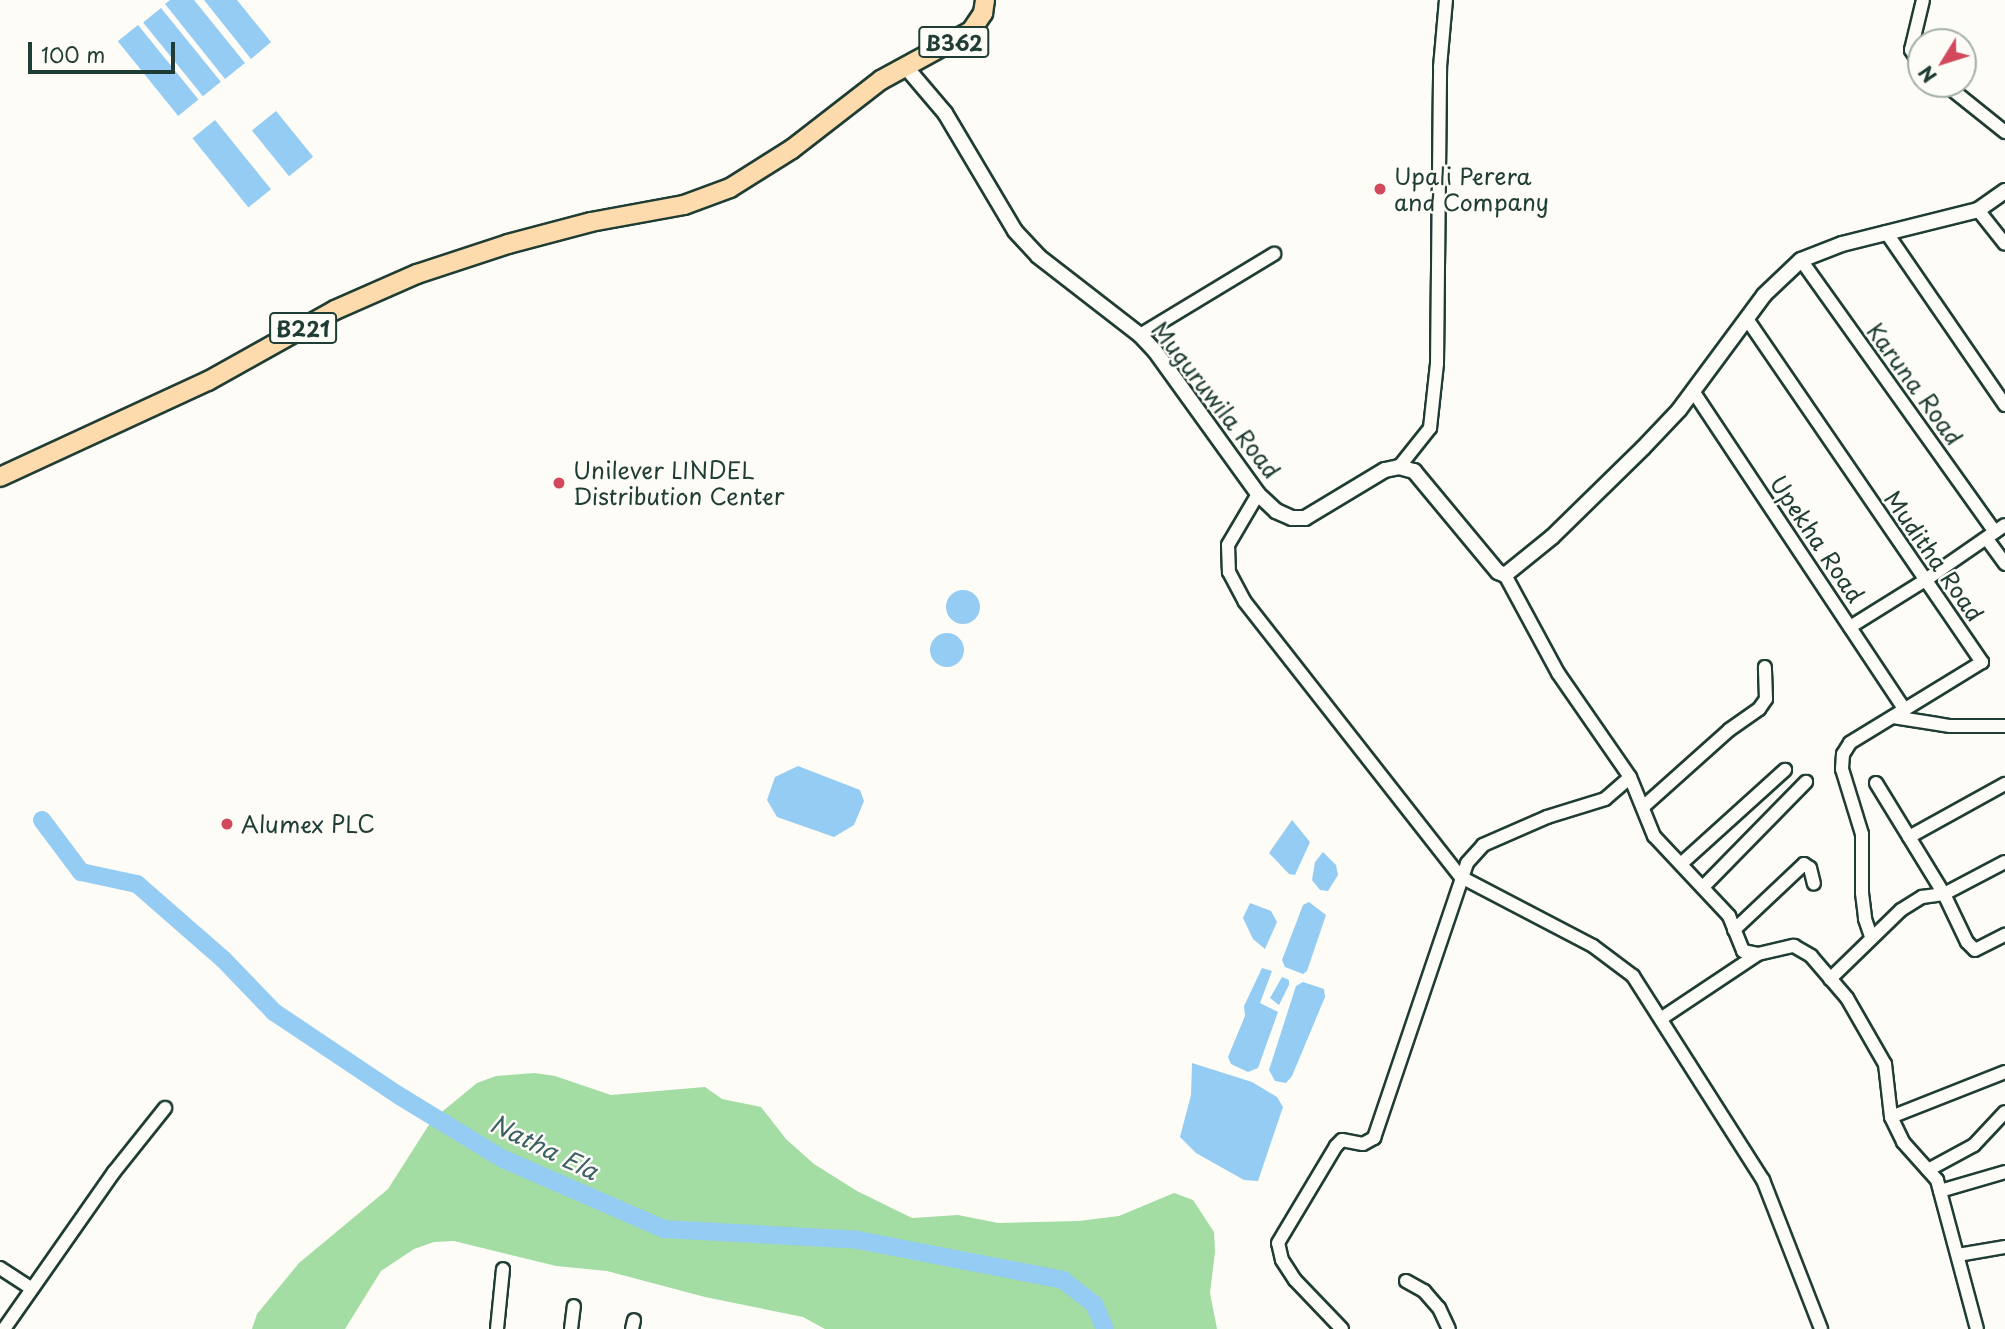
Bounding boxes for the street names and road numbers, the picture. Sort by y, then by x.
road number: B362 [917,24,991,60]
road number: B221 [268,310,338,346]
street label: Muguruwila Road [1146,316,1286,484]
street label: Karuna Road [1862,318,1968,450]
street label: Upekha Road [1764,470,1870,608]
street label: Muditha Road [1878,485,1990,627]

